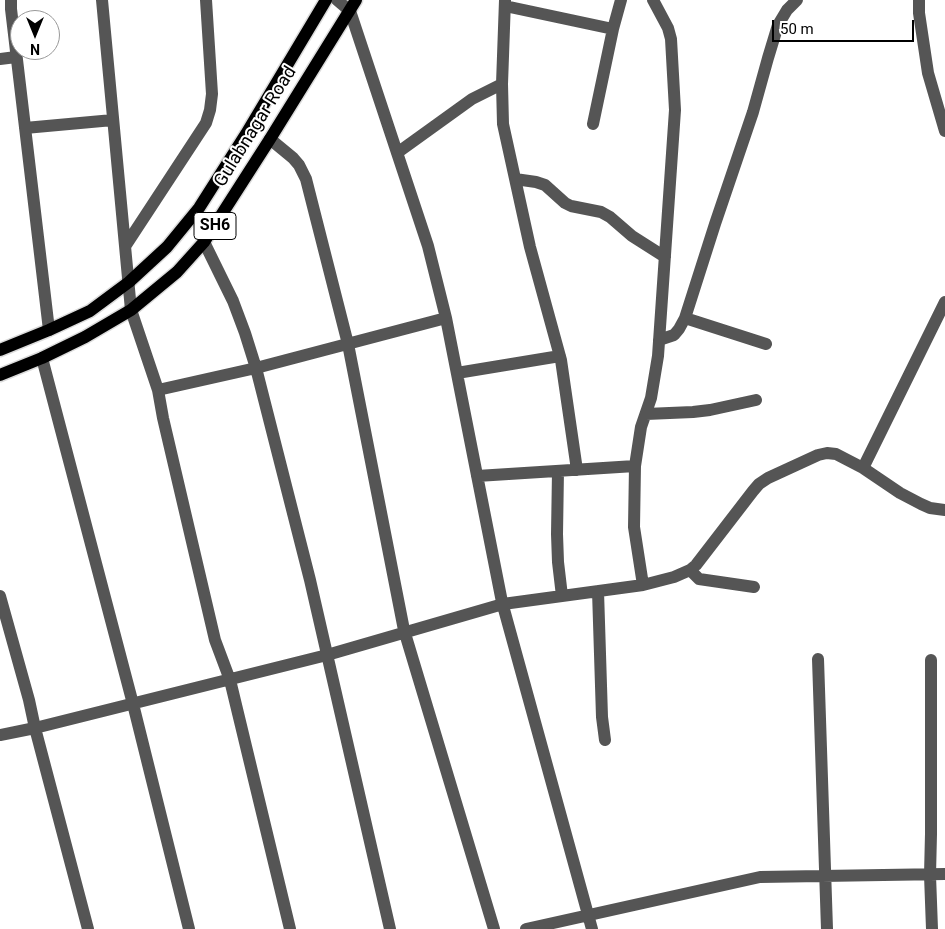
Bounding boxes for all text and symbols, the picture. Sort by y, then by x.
north arrow [10,10,60,60]
scale bar [775,10,918,42]
text: 50 m [780,20,814,38]
text: N [30,41,40,57]
street label: Gulabnagar Road [210,63,302,191]
road number: SH6 [194,212,236,240]

